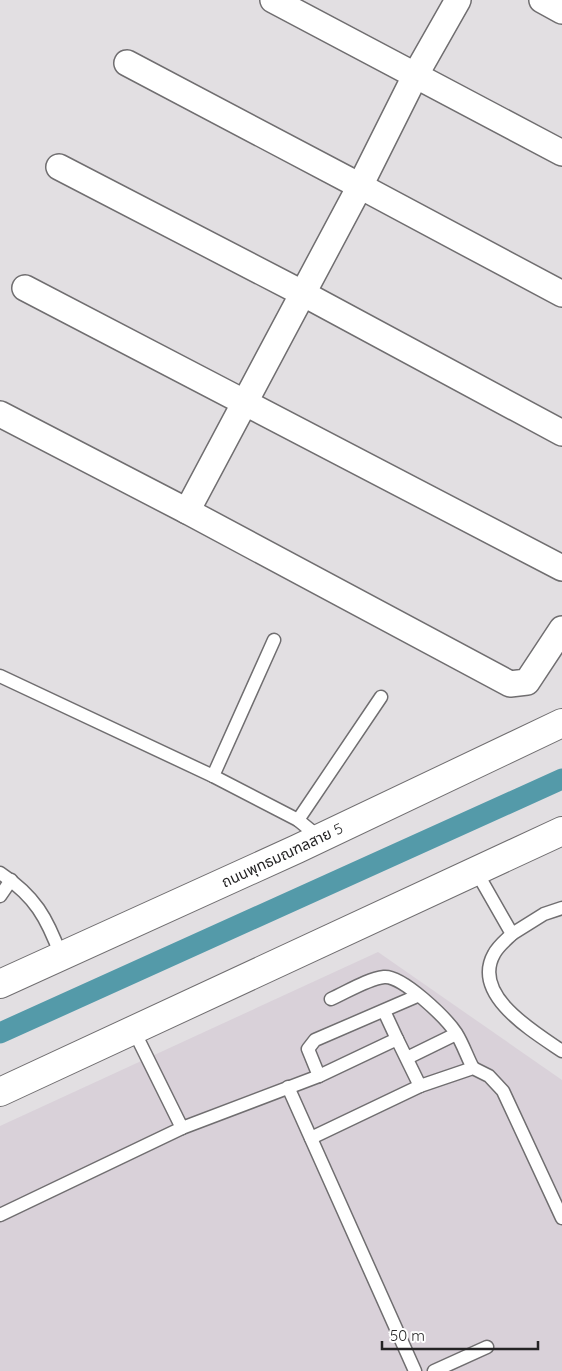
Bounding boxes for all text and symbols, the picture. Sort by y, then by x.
street label: ถนนพุทธมณฑลสาย 5 [218,819,346,891]
scale bar [382,1318,538,1350]
text: 50 m [390,1326,425,1345]

